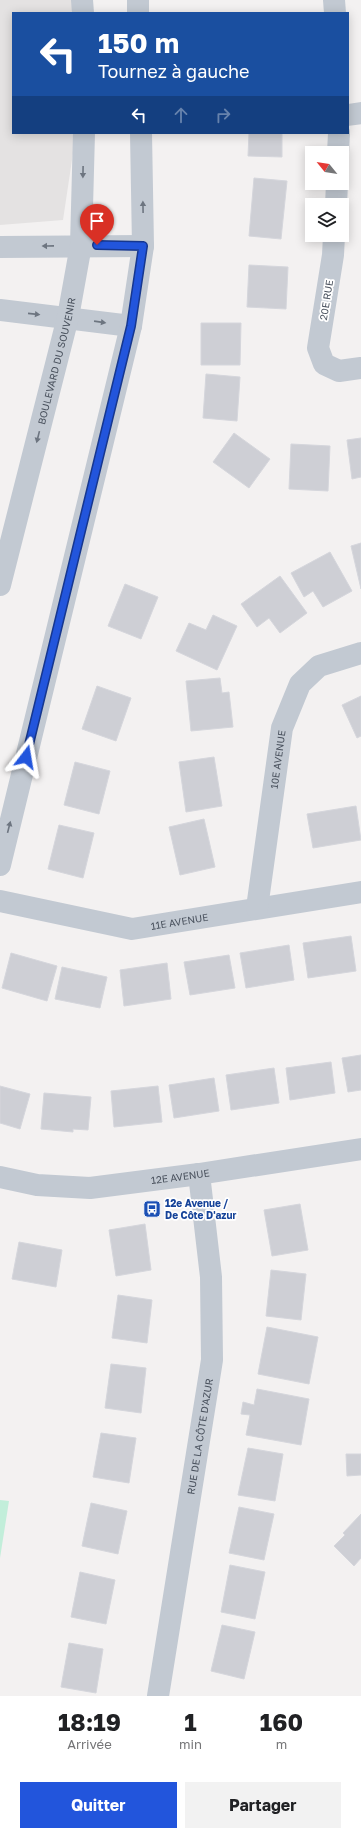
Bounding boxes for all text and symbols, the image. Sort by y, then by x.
text: 150 m [98,26,179,59]
icon: left [32,28,84,80]
text: Tournez à gauche [98,60,250,82]
icon: left [128,104,150,126]
icon: ahead [170,104,192,126]
icon: right [212,104,234,126]
north arrow [305,146,349,190]
map controls [305,146,349,242]
one-way arrow [80,166,86,179]
button: layers [305,198,349,242]
one-way arrow [139,201,146,213]
pin [80,204,114,245]
icon: arrive [86,210,108,232]
one-way arrow [41,243,54,249]
street label: 20E RUE [317,279,335,321]
street label: BOULEVARD DU SOUVENIR [35,296,77,426]
one-way arrow [28,310,40,317]
one-way arrow [94,319,106,325]
one-way arrow [35,431,41,443]
street label: 10E AVENUE [268,729,288,790]
position arrow [5,736,47,778]
one-way arrow [7,821,13,834]
street label: 11E AVENUE [150,911,209,932]
street label: 12E AVENUE [150,1166,210,1186]
place label: 12e Avenue / De Côte D'azur [165,1197,236,1221]
bus stop icon: 12e Avenue / De Côte D'azur [142,1199,162,1219]
street label: RUE DE LA CÔTE D'AZUR [184,1377,215,1495]
text: 18:19 [58,1707,121,1736]
text: 1 [184,1707,197,1736]
text: 160 [260,1707,303,1736]
text: Arrivée [67,1736,112,1752]
text: min [179,1736,202,1752]
text: m [276,1736,287,1752]
button: Quitter [20,1782,177,1828]
button: Partager [185,1782,341,1828]

